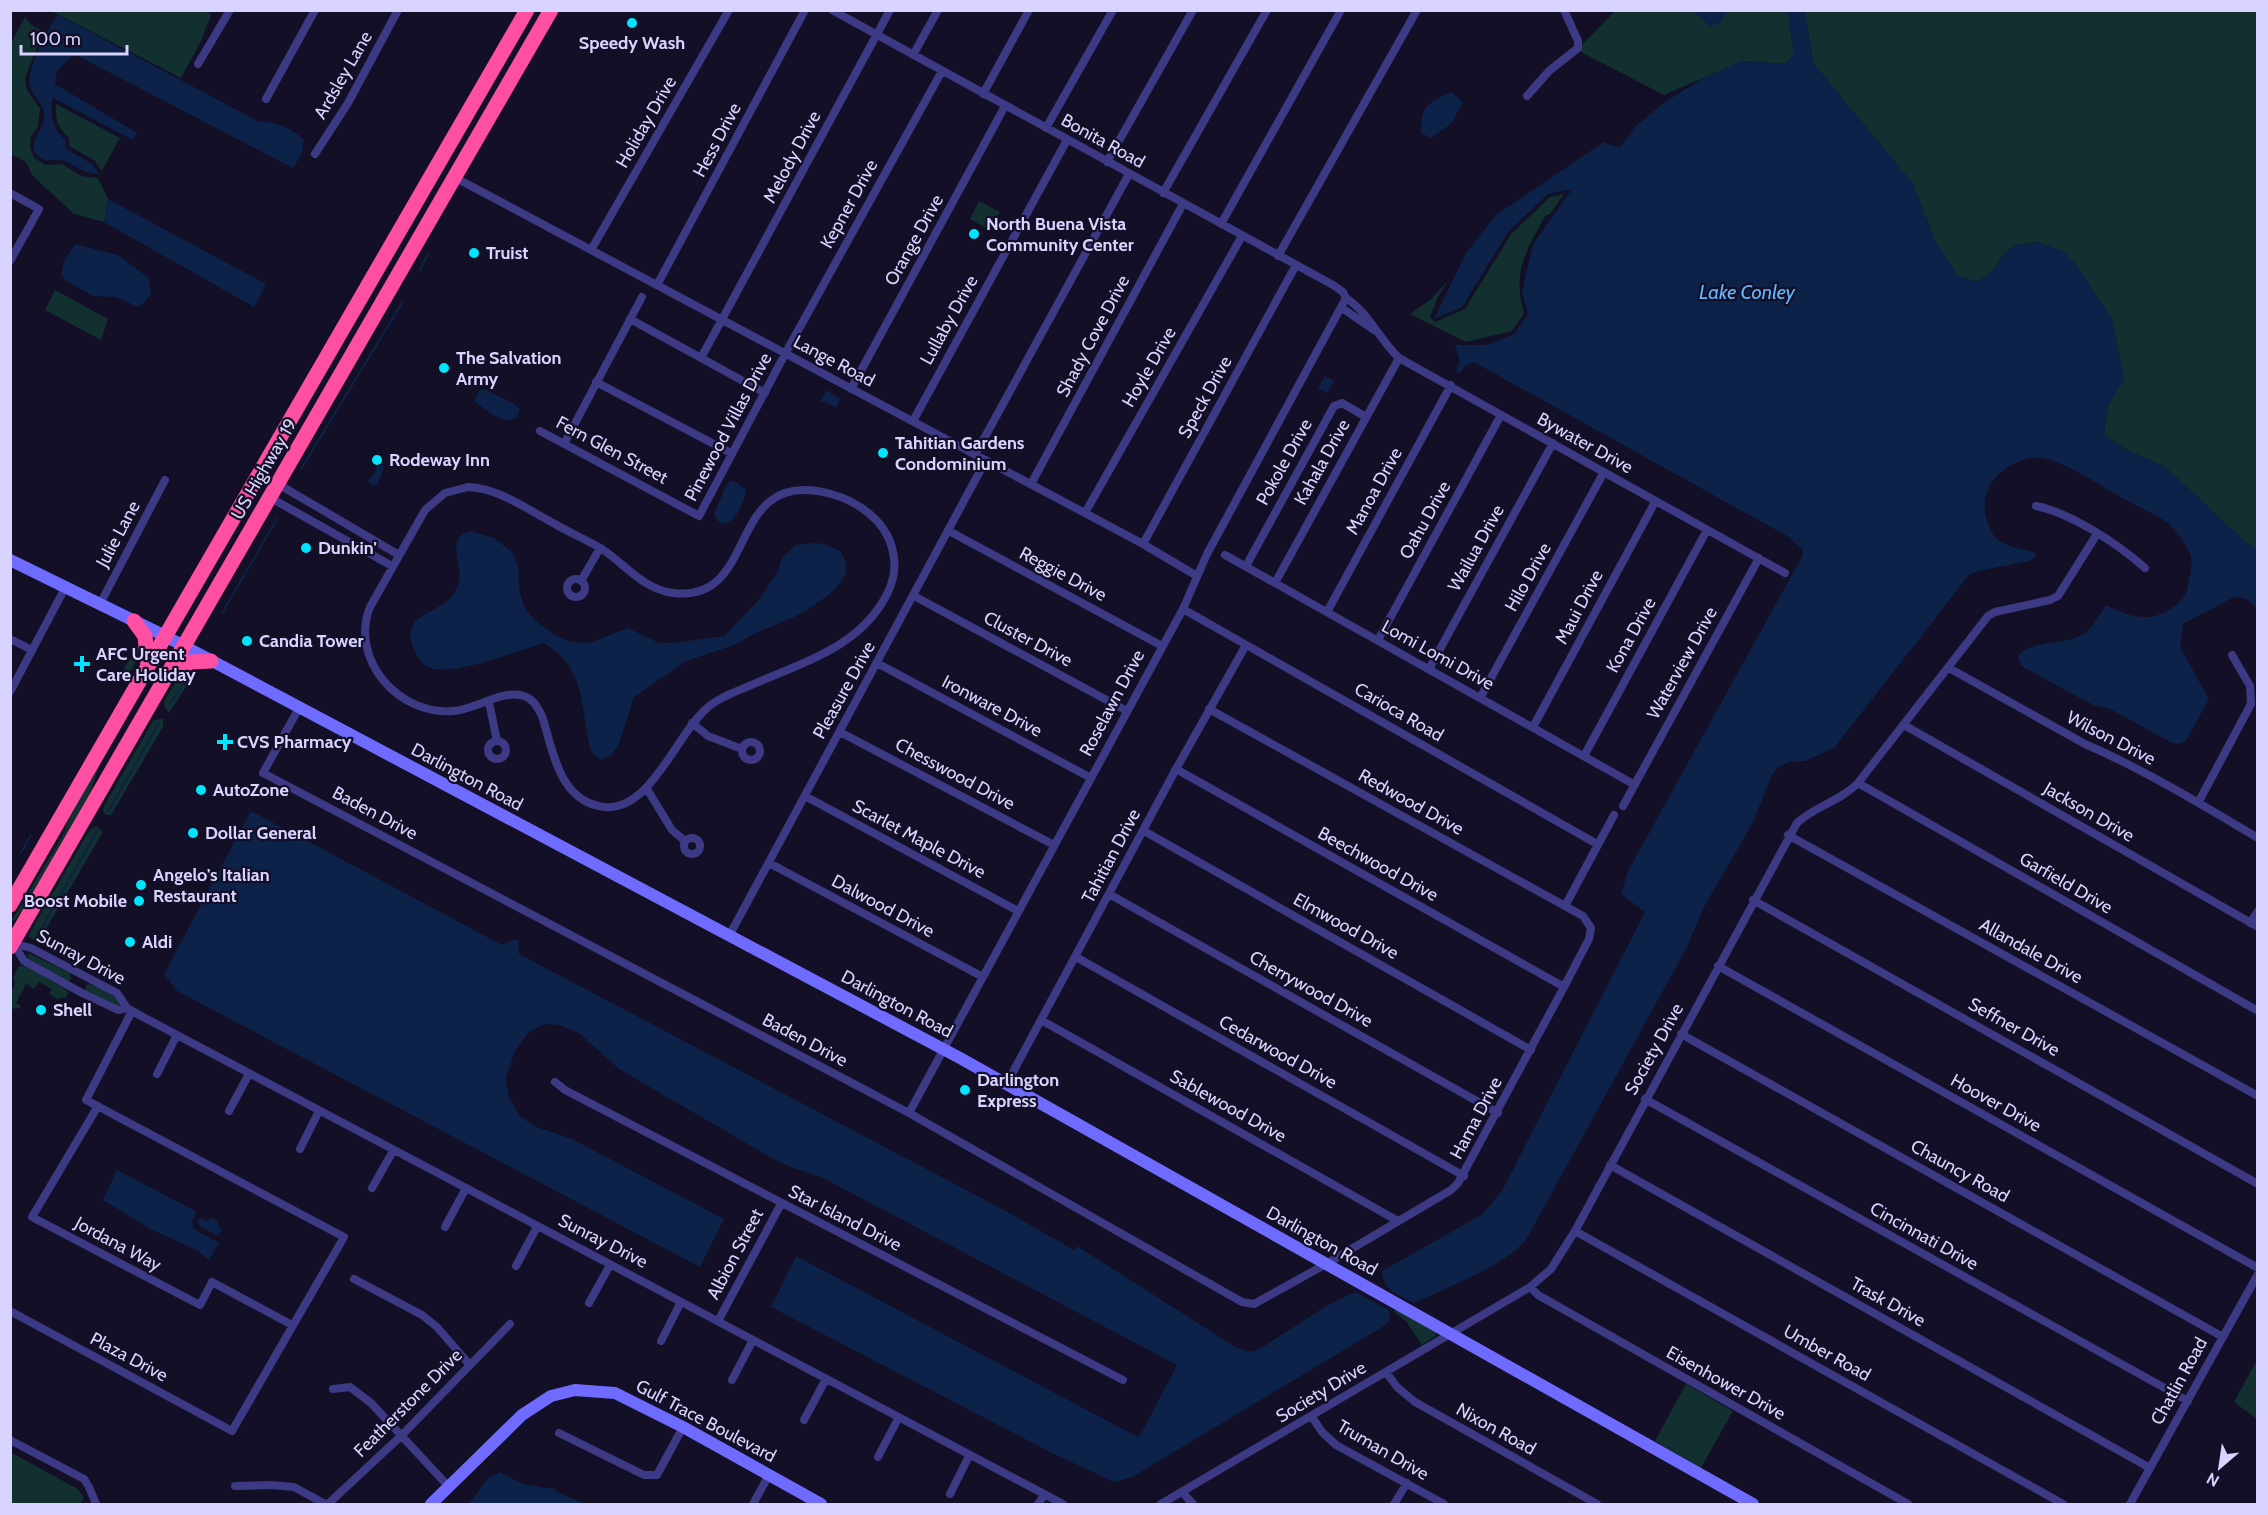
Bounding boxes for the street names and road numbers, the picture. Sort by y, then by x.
street label: Ardsley Lane [309,27,377,123]
street label: Holiday Drive [611,72,681,172]
street label: Hess Drive [688,99,746,181]
street label: Melody Drive [759,107,825,207]
street label: Bonita Road [1057,109,1149,173]
street label: Kepner Drive [816,156,882,252]
street label: Orange Drive [880,191,948,289]
street label: Lullaby Drive [915,271,983,369]
street label: Shady Cove Drive [1052,271,1134,401]
street label: Hoyle Drive [1117,323,1181,411]
street label: Lange Road [790,330,878,392]
street label: Pinewood Villas Drive [680,349,776,505]
street label: Speck Drive [1173,352,1237,442]
street label: Bywater Drive [1533,408,1637,478]
street label: Fern Glen Street [552,411,672,489]
street label: US Highway 19 [226,415,302,523]
street label: Pokole Drive [1251,415,1317,509]
street label: Kahala Drive [1289,415,1355,509]
street label: Manoa Drive [1341,444,1407,538]
street label: Oahu Drive [1395,477,1455,563]
street label: Julie Lane [91,497,145,572]
street label: Wailua Drive [1443,501,1509,595]
street label: Hilo Drive [1500,539,1556,615]
street label: Reggie Drive [1016,542,1110,606]
street label: Maui Drive [1550,566,1608,648]
street label: Kona Drive [1601,594,1661,676]
street label: Waterview Drive [1642,603,1722,723]
street label: Cluster Drive [980,606,1076,672]
street label: Lomi Lomi Drive [1378,615,1498,695]
street label: Pleasure Drive [808,637,880,743]
street label: Roselawn Drive [1075,646,1149,760]
street label: Ironware Drive [938,670,1046,742]
street label: Carioca Road [1351,678,1447,746]
street label: Wilson Drive [2063,706,2159,770]
street label: Chesswood Drive [891,733,1019,815]
street label: Darlington Road [407,738,527,816]
street label: Redwood Drive [1355,764,1467,840]
street label: Jackson Drive [2039,777,2138,847]
street label: Baden Drive [329,781,421,845]
street label: Scarlet Maple Drive [849,795,989,883]
street label: Tahitian Drive [1077,805,1145,907]
street label: Beechwood Drive [1314,822,1442,906]
street label: Garfield Drive [2015,847,2117,919]
street label: Dalwood Drive [828,870,938,942]
street label: Elmwood Drive [1289,888,1403,964]
street label: Allandale Drive [1976,914,2086,988]
street label: Sunray Drive [33,924,129,990]
street label: Cherrywood Drive [1245,946,1377,1032]
street label: Darlington Road [837,965,957,1043]
street label: Seffner Drive [1964,993,2064,1061]
street label: Society Drive [1620,999,1688,1099]
street label: Baden Drive [759,1008,851,1072]
street label: Cedarwood Drive [1215,1010,1341,1094]
street label: Sablewood Drive [1166,1065,1290,1147]
street label: Hoover Drive [1947,1069,2045,1137]
street label: Hama Drive [1445,1073,1507,1163]
street label: Chauncy Road [1907,1135,2013,1207]
street label: Star Island Drive [785,1180,905,1256]
street label: Cincinnati Drive [1866,1197,1982,1275]
street label: Darlington Road [1263,1201,1381,1281]
street label: Albion Street [702,1205,768,1303]
street label: Sunray Drive [555,1209,651,1273]
street label: Jordana Way [70,1212,165,1276]
street label: Trask Drive [1847,1272,1929,1332]
street label: Umber Road [1779,1320,1875,1386]
street label: Plaza Drive [86,1327,172,1387]
street label: Chatlin Road [2146,1333,2212,1429]
street label: Eisenhower Drive [1663,1341,1789,1425]
street label: Featherstone Drive [349,1344,467,1462]
street label: Society Drive [1272,1357,1370,1427]
street label: Gulf Trace Boulevard [632,1375,780,1467]
street label: Nixon Road [1452,1398,1540,1460]
street label: Truman Drive [1333,1415,1433,1485]

